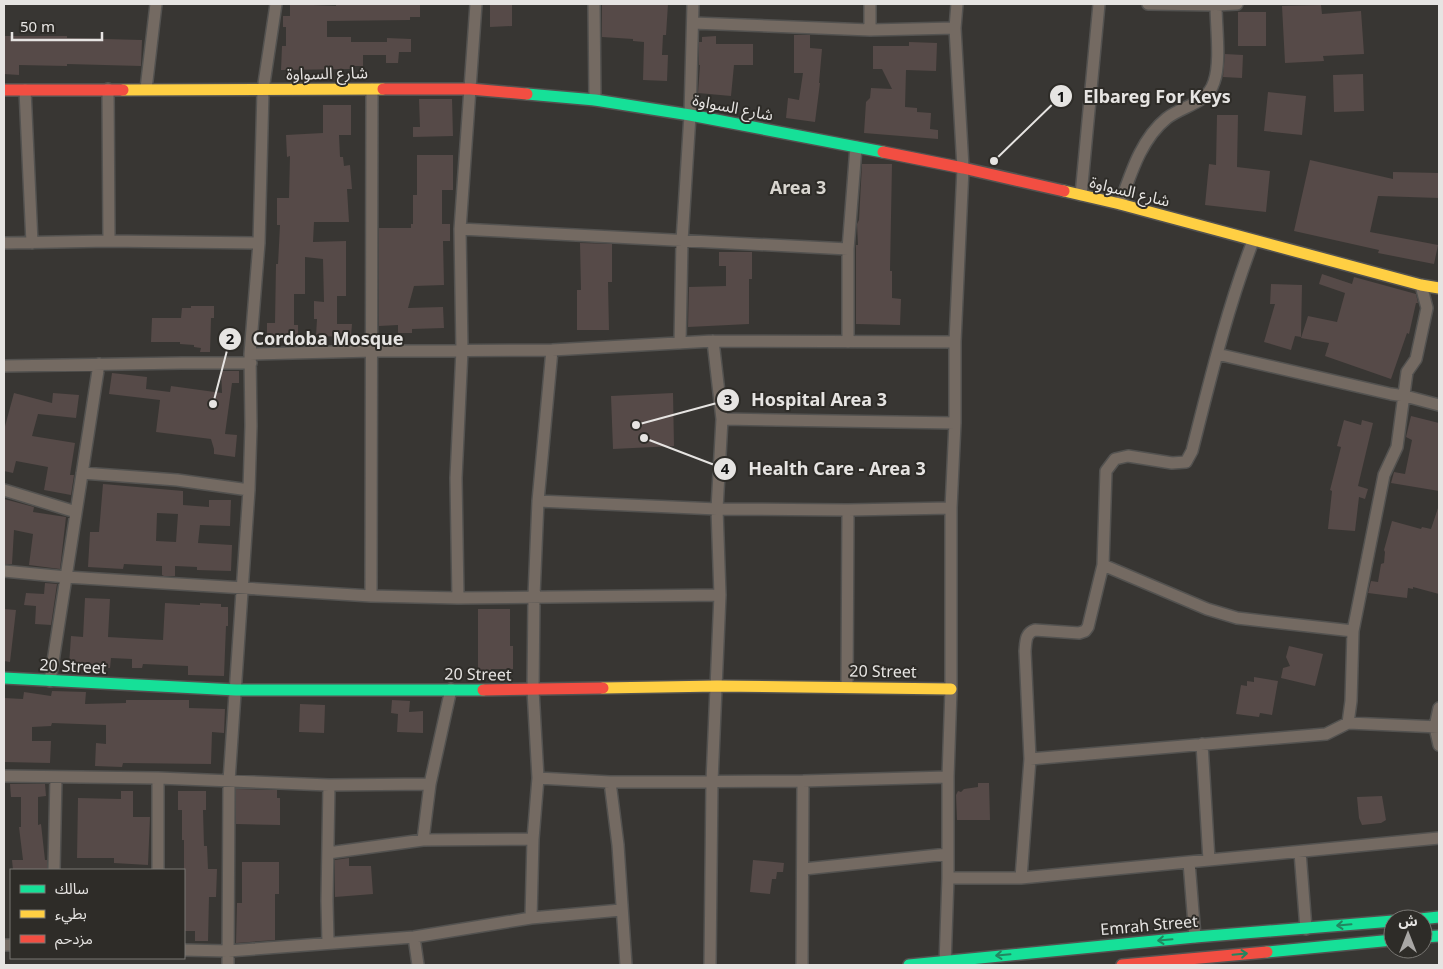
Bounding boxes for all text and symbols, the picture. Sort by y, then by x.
scale bar [12,10,102,42]
text: 50 m [20,16,55,36]
street label: شارع السواوة [286,61,368,87]
callout: Elbareg For Keys [1048,80,1241,113]
text: Elbareg For Keys [1083,84,1231,108]
text: 1 [1057,86,1065,106]
street label: شارع السواوة [690,88,775,128]
street label: شارع السواوة [1087,170,1172,214]
district label: Area 3 [770,175,826,199]
callout: Cordoba Mosque [218,322,414,355]
text: Cordoba Mosque [252,326,404,350]
text: 2 [226,328,235,348]
callout: Hospital Area 3 [716,383,897,416]
text: Hospital Area 3 [751,387,887,411]
text: 3 [724,389,732,409]
callout: Health Care - Area 3 [713,452,935,485]
text: Health Care - Area 3 [748,456,926,480]
text: 4 [721,458,730,478]
street label: 20 Street [39,653,107,679]
street label: 20 Street [849,659,917,683]
street label: 20 Street [444,662,512,686]
legend [10,869,185,959]
text: سالك [55,878,89,898]
text: بطيء [55,903,87,925]
north arrow [1383,909,1433,959]
street label: Emrah Street [1099,910,1199,940]
text: ش [1398,911,1418,930]
one-way arrow [1337,921,1353,930]
text: مزدحم [55,928,93,950]
one-way arrow [1157,935,1173,945]
one-way arrow [1232,949,1248,959]
one-way arrow [996,950,1012,960]

